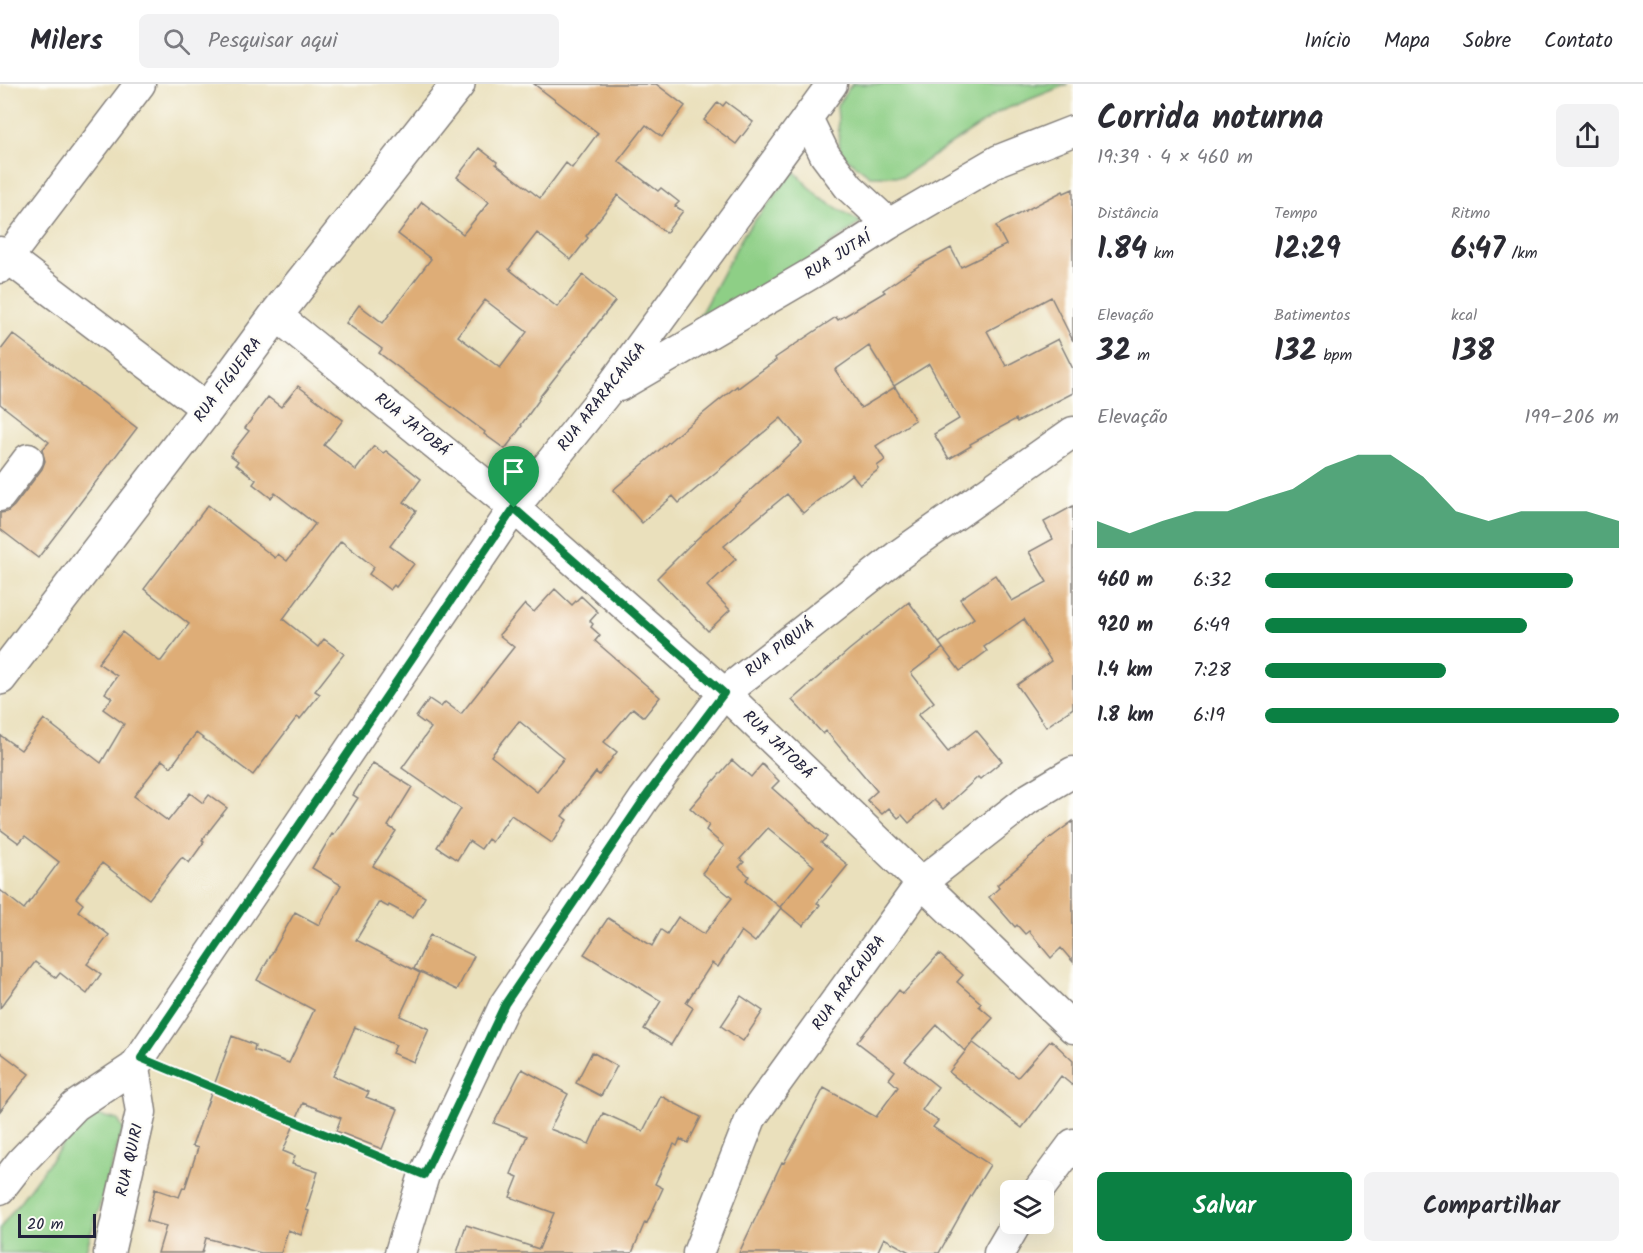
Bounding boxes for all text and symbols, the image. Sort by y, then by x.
search box [139,14,559,68]
text: Milers [30,19,103,64]
text: Pesquisar aqui [208,24,338,59]
icon: search [160,25,193,58]
text: Início [1304,25,1351,58]
text: Mapa [1384,25,1430,58]
text: Sobre [1463,25,1511,58]
text: Contato [1544,25,1613,58]
text: Corrida noturna [1097,93,1324,146]
button: share [1556,104,1619,167]
text: 19:39 · 4 × 460 m [1097,142,1253,174]
text: Distância [1097,201,1159,226]
text: Tempo [1274,201,1317,226]
text: Ritmo [1451,201,1490,226]
street label: RUA JUTAÍ [799,224,879,287]
text: 1.84 [1097,226,1147,274]
text: 12:29 [1274,226,1341,274]
text: 6:47 [1451,226,1505,274]
text: km [1147,241,1174,266]
text: /km [1505,241,1537,266]
text: Elevação [1097,303,1154,328]
text: Batimentos [1274,303,1350,328]
text: kcal [1451,303,1477,328]
text: 32 [1097,328,1131,376]
text: 132 [1274,328,1317,376]
text: 138 [1451,328,1494,376]
street label: RUA FIGUEIRA [188,332,269,428]
street label: RUA ARARACANGA [551,337,653,457]
text: m [1131,343,1150,368]
text: bpm [1317,343,1352,368]
street label: RUA JATOBÁ [369,387,455,463]
text: Elevação [1097,402,1168,434]
text: 199–206 m [1524,402,1619,434]
pin [488,446,539,508]
icon: arrive [497,455,530,488]
text: 460 m [1097,565,1153,597]
text: 6:32 [1193,565,1232,597]
text: 920 m [1097,610,1153,642]
text: 6:49 [1193,610,1230,642]
street label: RUA PIQUIÁ [740,612,821,683]
text: 1.4 km [1097,655,1153,687]
text: 7:28 [1193,655,1231,687]
text: 1.8 km [1097,700,1154,732]
text: 6:19 [1193,700,1225,732]
street label: RUA JATOBÁ [737,705,819,786]
street label: RUA ARACAUBA [806,930,892,1036]
street label: RUA QUIRI [109,1121,151,1199]
button: Salvar [1097,1172,1352,1241]
button: Compartilhar [1364,1172,1619,1241]
map controls [1000,1180,1054,1234]
button: layers [1000,1180,1054,1234]
scale bar [18,1211,96,1238]
text: 20 m [27,1212,63,1237]

